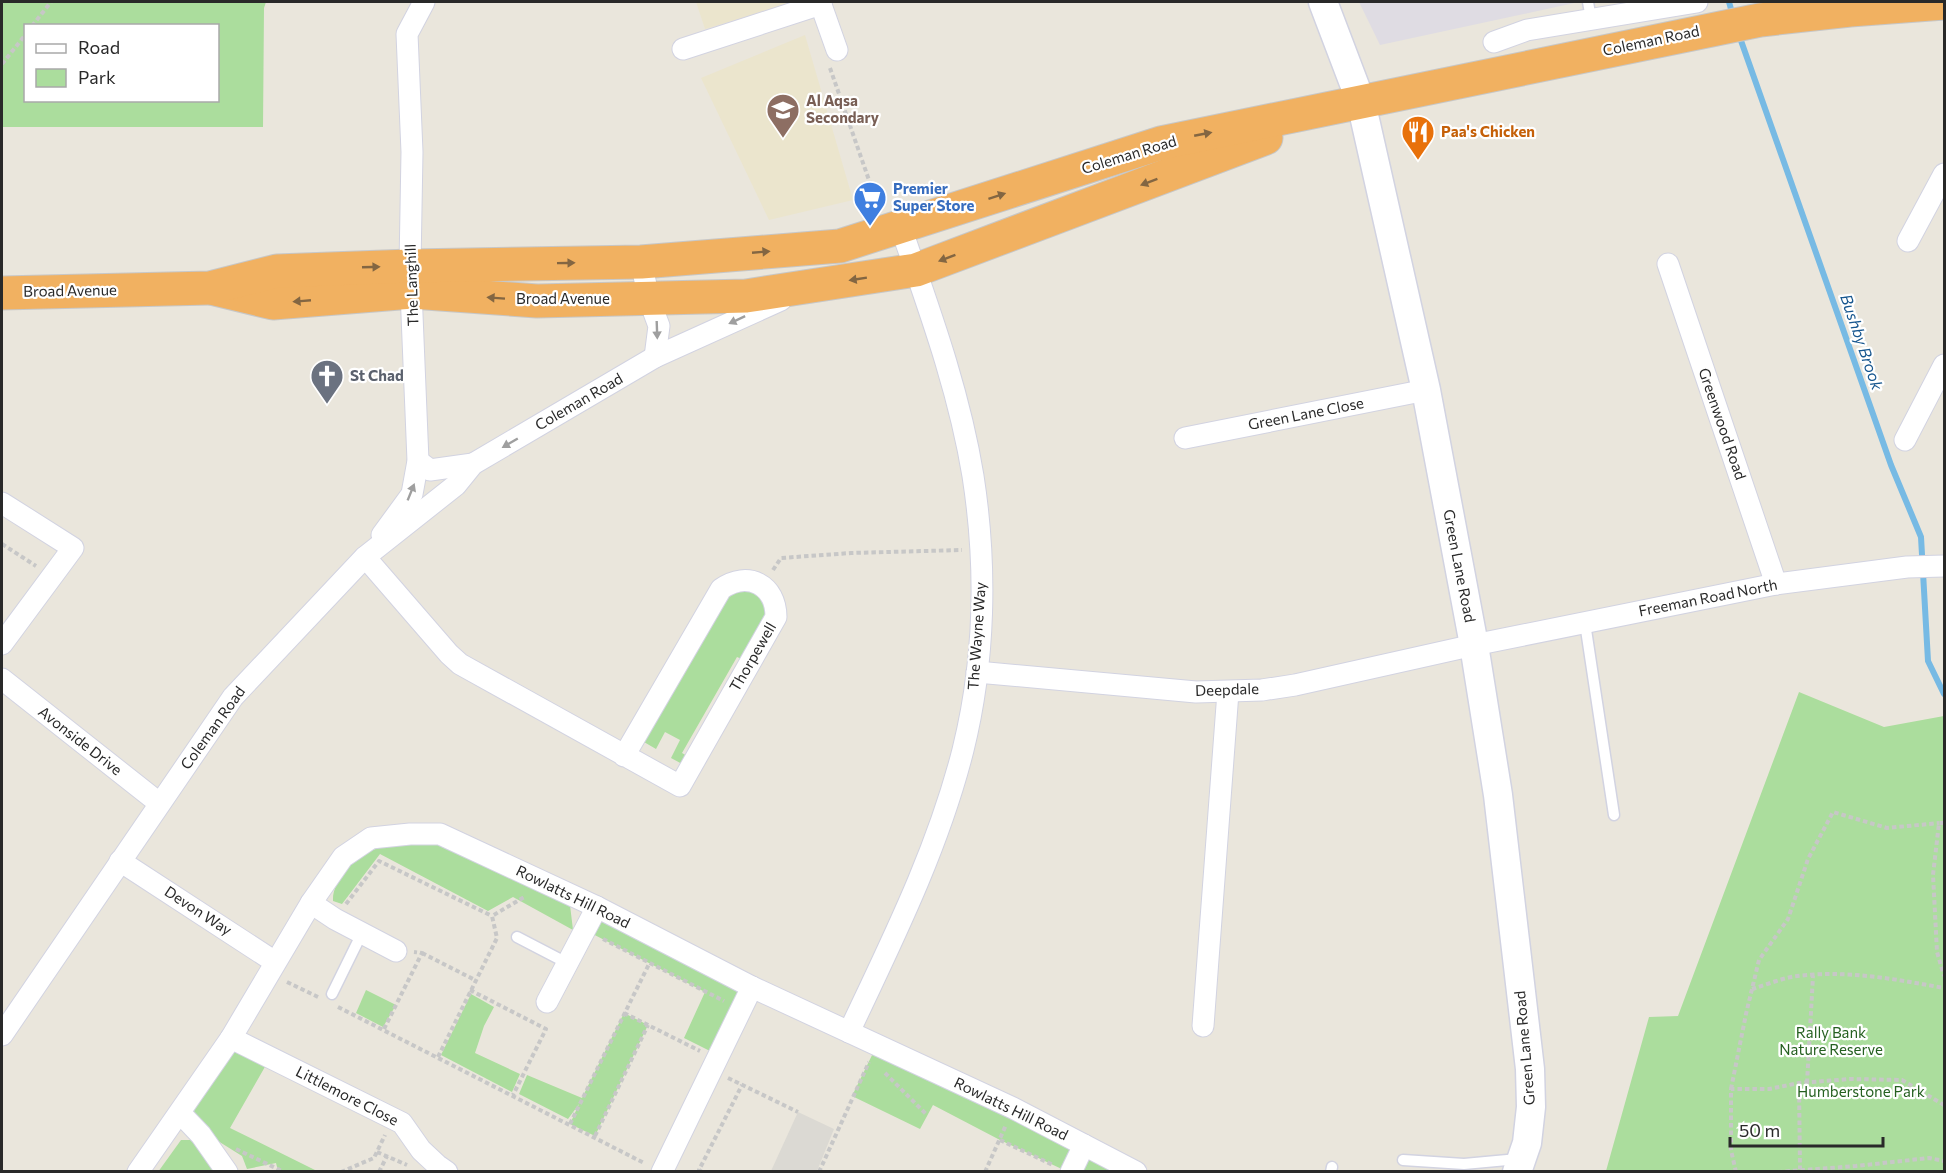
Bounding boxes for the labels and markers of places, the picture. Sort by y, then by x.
place label: Al Aqsa Secondary [806,91,880,126]
school or university icon: Al Aqsa Secondary [765,92,801,139]
restaurant icon: Paa's Chicken [1400,114,1436,161]
place label: Paa's Chicken [1441,122,1535,140]
place label: Premier Super Store [893,179,974,214]
supermarket icon: Premier Super Store [852,180,888,227]
church icon: St Chad [309,358,345,405]
place label: St Chad [350,366,404,384]

